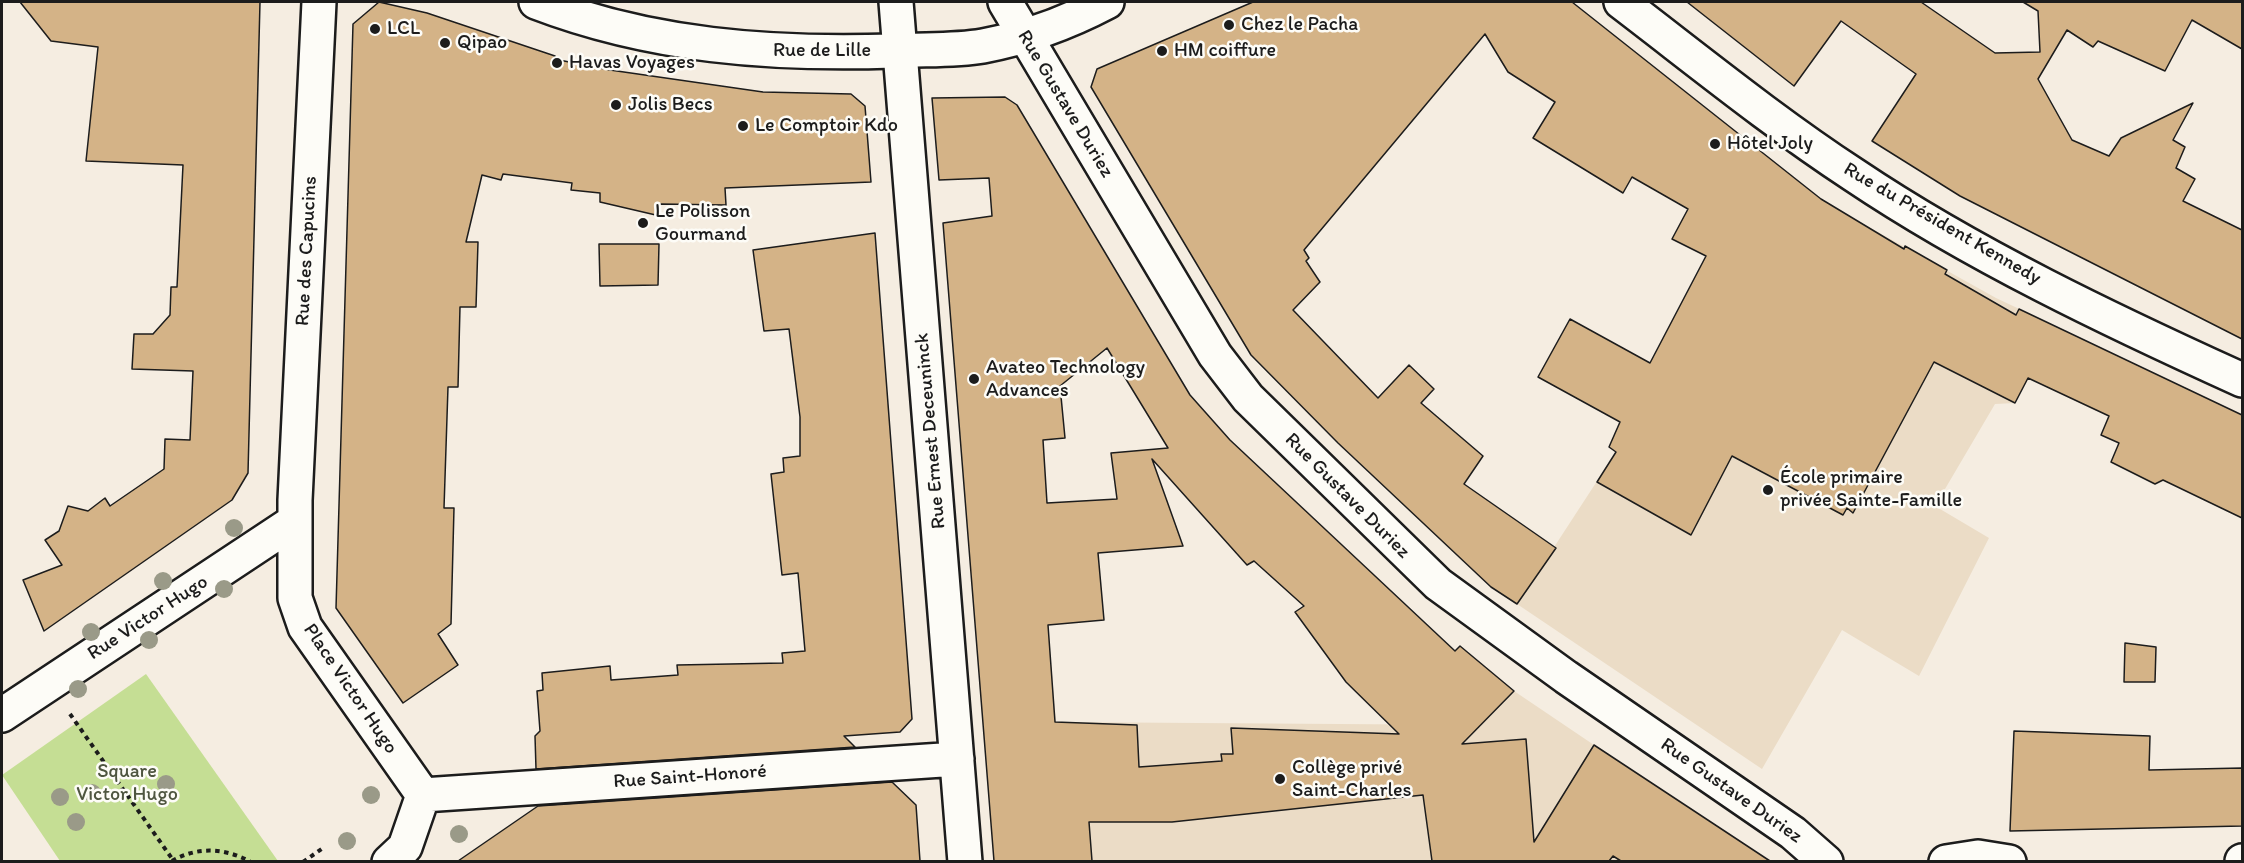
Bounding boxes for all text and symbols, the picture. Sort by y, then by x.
place label: Chez le Pacha [1241,13,1358,37]
place label: LCL [387,17,420,41]
marker: Chez le Pacha [1222,18,1236,32]
marker: LCL [368,22,382,36]
street label: Rue Gustave Duriez [1012,26,1118,182]
place label: Qipao [457,31,507,55]
marker: Qipao [438,36,452,50]
street label: Rue de Lille [773,39,871,63]
place label: HM coiffure [1174,39,1276,63]
marker: HM coiffure [1155,44,1169,58]
place label: Havas Voyages [569,51,695,75]
marker: Havas Voyages [550,56,564,70]
place label: Jolis Becs [628,93,713,117]
marker: Jolis Becs [609,98,623,112]
place label: Le Comptoir Kdo [755,114,898,138]
marker: Le Comptoir Kdo [736,119,750,133]
place label: Hôtel Joly [1727,132,1813,156]
marker: Hôtel Joly [1708,137,1722,151]
street label: Rue du Président Kennedy [1839,158,2045,290]
street label: Rue des Capucins [291,175,323,327]
place label: Le Polisson Gourmand [655,200,750,247]
marker: Le Polisson Gourmand [636,216,650,230]
street label: Rue Ernest Deceuninck [910,332,952,530]
place label: Avateo Technology Advances [986,356,1145,403]
marker: Avateo Technology Advances [967,372,981,386]
street label: Rue Gustave Duriez [1279,428,1415,564]
place label: École primaire privée Sainte-Famille [1780,466,1962,513]
marker: École primaire privée Sainte-Famille [1761,483,1775,497]
street label: Rue Victor Hugo [83,570,213,666]
street label: Place Victor Hugo [297,619,403,759]
street label: Rue Gustave Duriez [1655,733,1807,849]
place label: Collège privé Saint-Charles [1292,756,1412,803]
park label: Square Victor Hugo [76,760,178,807]
street label: Rue Saint-Honoré [612,760,768,794]
marker: Collège privé Saint-Charles [1273,772,1287,786]

